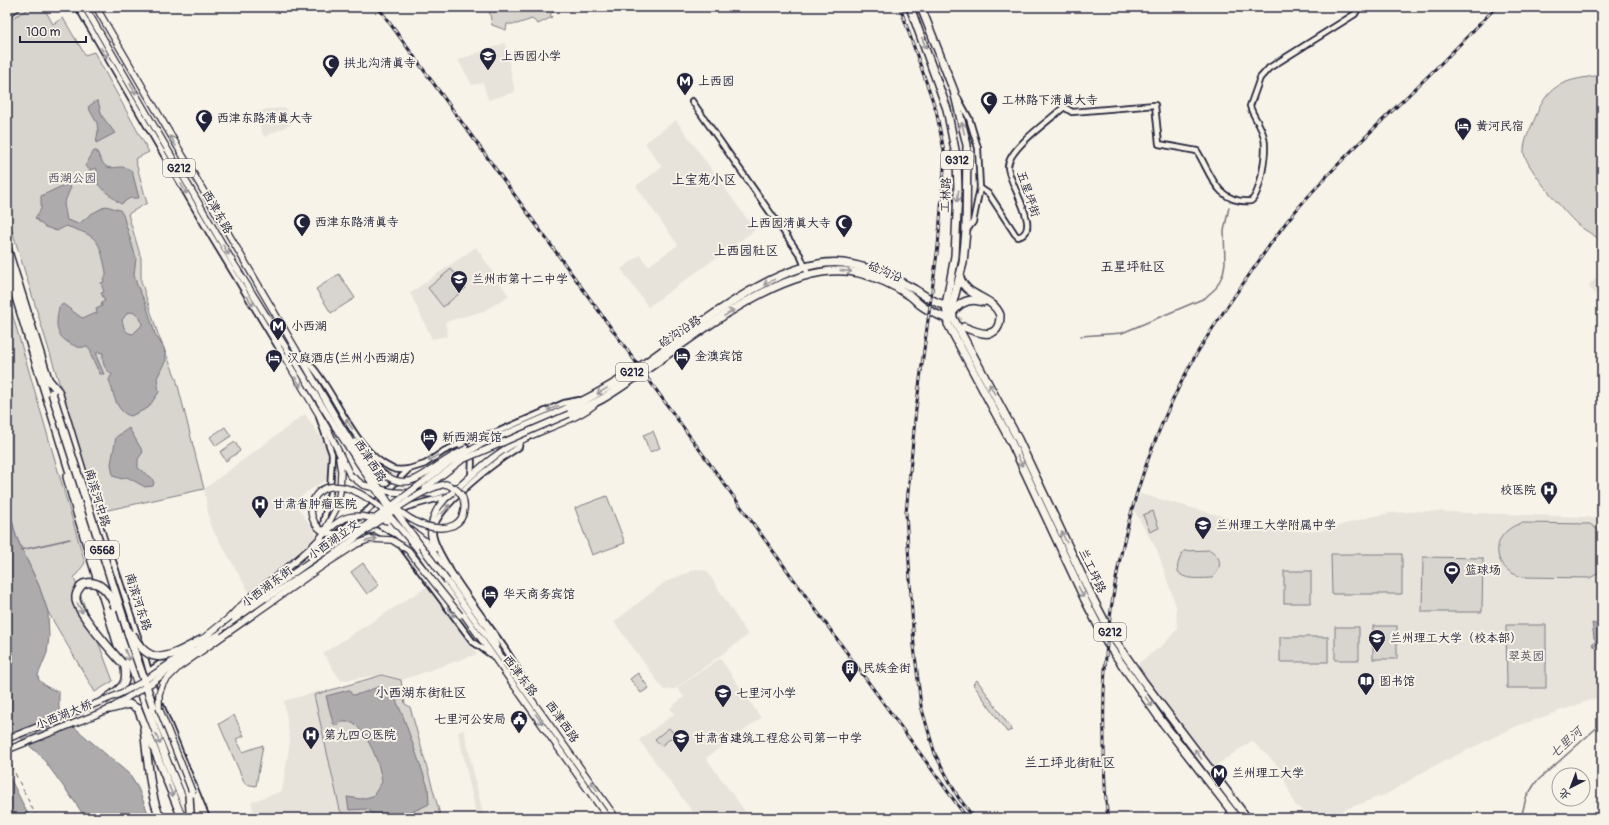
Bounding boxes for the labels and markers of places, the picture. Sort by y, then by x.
school or university icon: 上西园小学 [478,46,498,71]
place label: 上西园小学 [501,49,561,64]
mosque icon: 拱北沟清真寺 [321,53,341,78]
place label: 拱北沟清真寺 [344,56,416,71]
metro station icon: 上西园 [675,71,695,96]
place label: 上西园 [698,74,734,89]
mosque icon: 工林路下清真大寺 [979,90,999,115]
place label: 工林路下清真大寺 [1002,93,1098,108]
mosque icon: 西津东路清真大寺 [194,108,214,133]
place label: 西津东路清真大寺 [217,111,313,126]
hotel icon: 黄河民宿 [1453,116,1473,141]
place label: 黄河民宿 [1476,119,1524,134]
mosque icon: 西津东路清真寺 [292,212,312,237]
mosque icon: 上西园清真大寺 [834,213,854,238]
place label: 西津东路清真寺 [315,215,399,230]
place label: 上西园清真大寺 [747,216,831,231]
school or university icon: 兰州市第十二中学 [449,269,469,294]
place label: 兰州市第十二中学 [472,272,568,287]
metro station icon: 小西湖 [268,316,288,341]
place label: 小西湖 [291,319,327,334]
hotel icon: 金澳宾馆 [672,346,692,371]
hotel icon: 汉庭酒店(兰州小西湖店) [264,348,284,373]
place label: 金澳宾馆 [695,349,743,364]
place label: 汉庭酒店(兰州小西湖店) [287,351,415,366]
hotel icon: 新西湖宾馆 [419,427,439,452]
place label: 新西湖宾馆 [442,430,502,445]
hospital icon: 校医院 [1539,480,1559,505]
place label: 校医院 [1500,483,1536,498]
hospital icon: 甘肃省肿瘤医院 [250,494,270,519]
place label: 甘肃省肿瘤医院 [273,497,357,512]
school or university icon: 兰州理工大学附属中学 [1193,515,1213,540]
place label: 兰州理工大学附属中学 [1216,518,1336,533]
sports icon: 篮球场 [1442,560,1462,585]
place label: 篮球场 [1465,563,1501,578]
hotel icon: 华天商务宾馆 [480,584,500,609]
place label: 华天商务宾馆 [503,587,575,602]
school or university icon: 兰州理工大学（校本部） [1367,628,1387,653]
place label: 兰州理工大学（校本部） [1390,631,1522,646]
building icon: 民族金街 [840,658,860,683]
place label: 民族金街 [863,661,911,676]
library icon: 图书馆 [1356,671,1376,696]
place label: 图书馆 [1379,674,1415,689]
school or university icon: 七里河小学 [713,683,733,708]
place label: 七里河小学 [736,686,796,701]
public building icon: 七里河公安局 [509,709,529,734]
place label: 七里河公安局 [434,712,506,727]
hospital icon: 第九四〇医院 [301,725,321,750]
place label: 第九四〇医院 [324,728,396,743]
school or university icon: 甘肃省建筑工程总公司第一中学 [671,728,691,753]
place label: 甘肃省建筑工程总公司第一中学 [694,731,862,746]
metro station icon: 兰州理工大学 [1209,763,1229,788]
place label: 兰州理工大学 [1232,766,1304,781]

